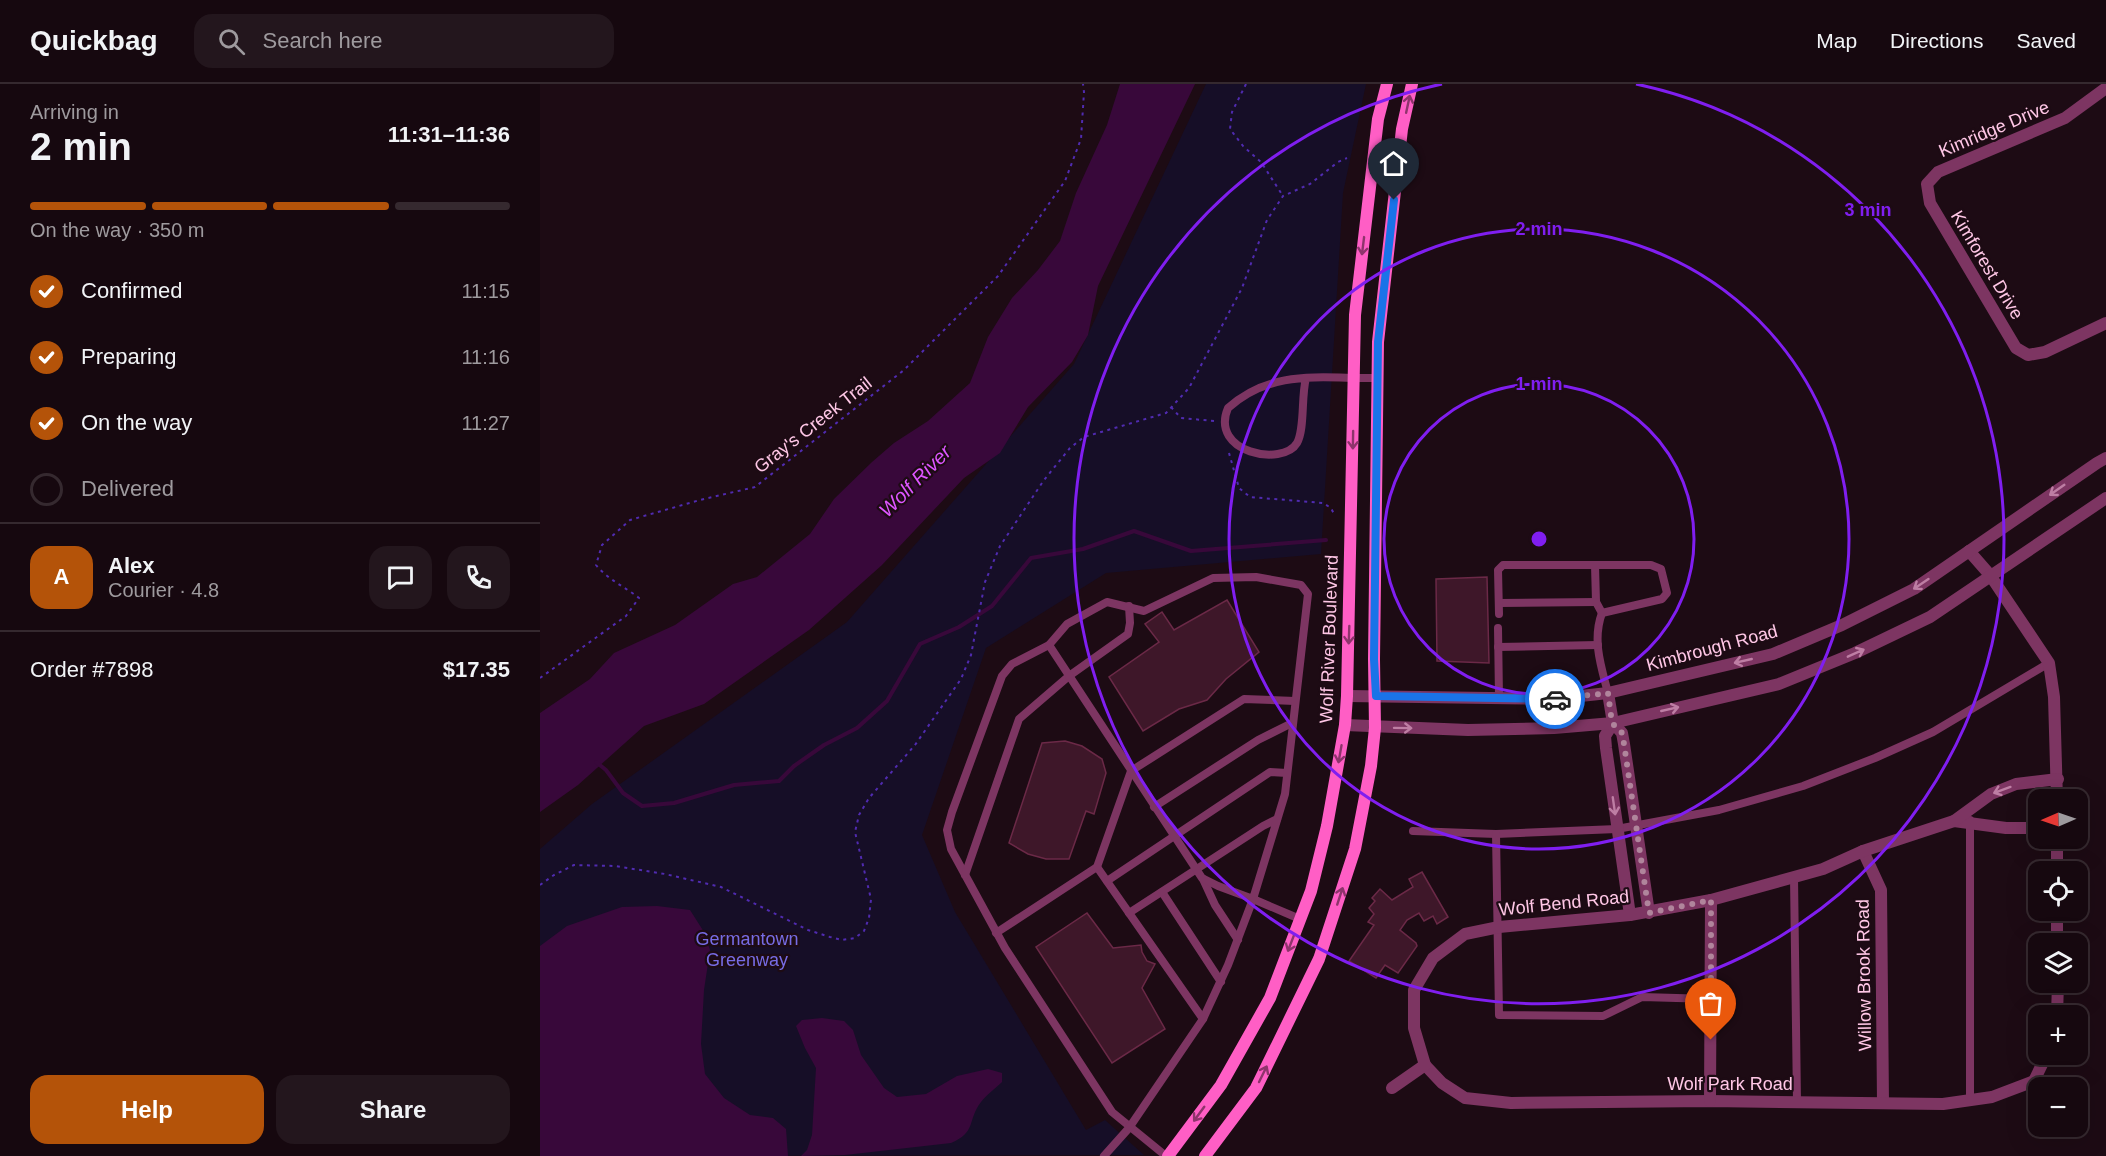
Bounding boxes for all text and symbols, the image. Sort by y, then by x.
search box [194,14,614,68]
text: Quickbag [30,25,158,56]
icon: search [215,25,248,58]
text: Search here [263,28,382,53]
text: Map [1816,29,1857,52]
text: Directions [1890,29,1983,52]
text: Saved [2016,29,2076,52]
one-way arrow [1402,95,1414,114]
street label: Kimridge Drive [1936,97,2052,161]
text: Arriving in [30,101,119,123]
text: 11:31–11:36 [388,122,510,147]
text: 2 min [30,125,132,168]
pin [1368,138,1419,200]
icon: home [1377,147,1410,180]
text: 3 min [1844,200,1892,220]
street label: Kimforest Drive [1947,207,2027,323]
text: On the way · 350 m [30,219,205,241]
text: 2 min [1515,219,1563,239]
one-way arrow [1357,235,1368,255]
icon: check [30,275,63,308]
text: Confirmed [81,278,182,303]
text: 11:15 [461,280,510,302]
icon: check [30,341,63,374]
text: Preparing [81,344,176,369]
text: 11:16 [461,346,510,368]
street label: Gray's Creek Trail [750,373,876,477]
text: 1 min [1515,374,1563,394]
icon: check [30,407,63,440]
text: On the way [81,410,192,435]
text: 11:27 [461,412,510,434]
one-way arrow [1347,430,1358,450]
water label: Wolf River [875,440,956,521]
text: Delivered [81,476,174,501]
one-way arrow [2049,484,2066,496]
centre of rings [1529,529,1549,549]
button: chat [369,546,432,609]
button: phone [447,546,510,609]
text: Alex [108,553,154,578]
street label: Wolf River Boulevard [1316,554,1342,724]
text: A [54,564,69,589]
one-way arrow [1913,578,1930,590]
text: Courier · 4.8 [108,579,219,601]
street label: Kimbrough Road [1644,621,1780,675]
one-way arrow [1343,625,1354,645]
one-way arrow [1846,647,1864,658]
one-way arrow [1734,656,1753,668]
text: Order #7898 [30,657,154,682]
text: $17.35 [443,657,510,682]
courier [1525,669,1585,729]
icon: car [1539,683,1572,716]
one-way arrow [1660,703,1679,715]
one-way arrow [1392,723,1412,734]
one-way arrow [1334,744,1345,764]
one-way arrow [1993,785,2011,796]
north arrow [2028,789,2088,849]
map controls [2028,789,2088,1137]
one-way arrow [1608,796,1619,816]
button: locate [2028,861,2088,921]
street label: Wolf Bend Road [1498,886,1630,920]
one-way arrow [1335,887,1346,906]
street label: Willow Brook Road [1853,899,1875,1051]
park label: Germantown Greenway [695,929,799,970]
one-way arrow [1285,933,1296,951]
button: layers [2028,933,2088,993]
pin [1685,978,1736,1040]
icon: bag [1694,987,1727,1020]
button: + [2028,1005,2088,1065]
one-way arrow [1257,1066,1269,1084]
street label: Wolf Park Road [1667,1074,1793,1094]
button: Help [30,1075,264,1144]
button: Share [276,1075,510,1144]
button: − [2028,1077,2088,1137]
one-way arrow [1193,1105,1206,1121]

